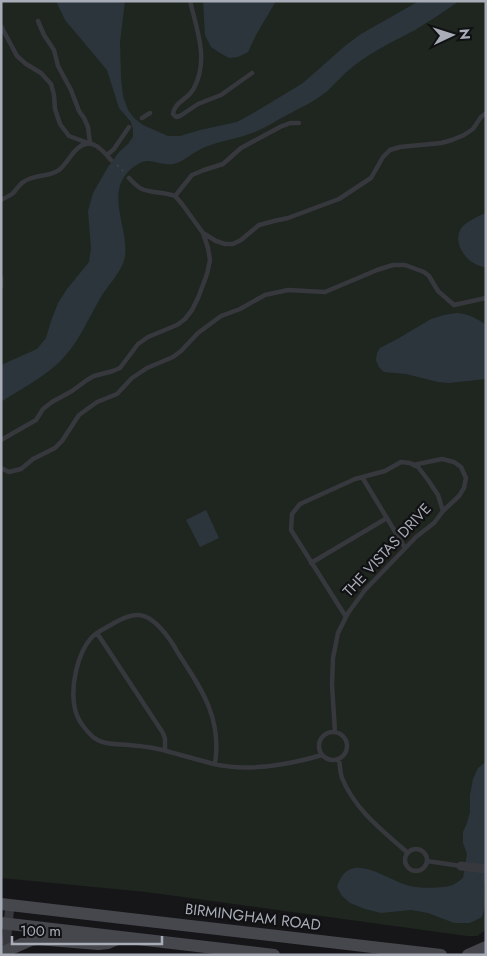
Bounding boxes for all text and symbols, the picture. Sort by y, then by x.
north arrow [427,10,477,60]
text: N [455,28,475,40]
street label: THE VISTAS DRIVE [338,498,436,602]
street label: BIRMINGHAM ROAD [184,898,322,936]
scale bar [12,914,162,946]
text: 100 m [20,920,61,942]

